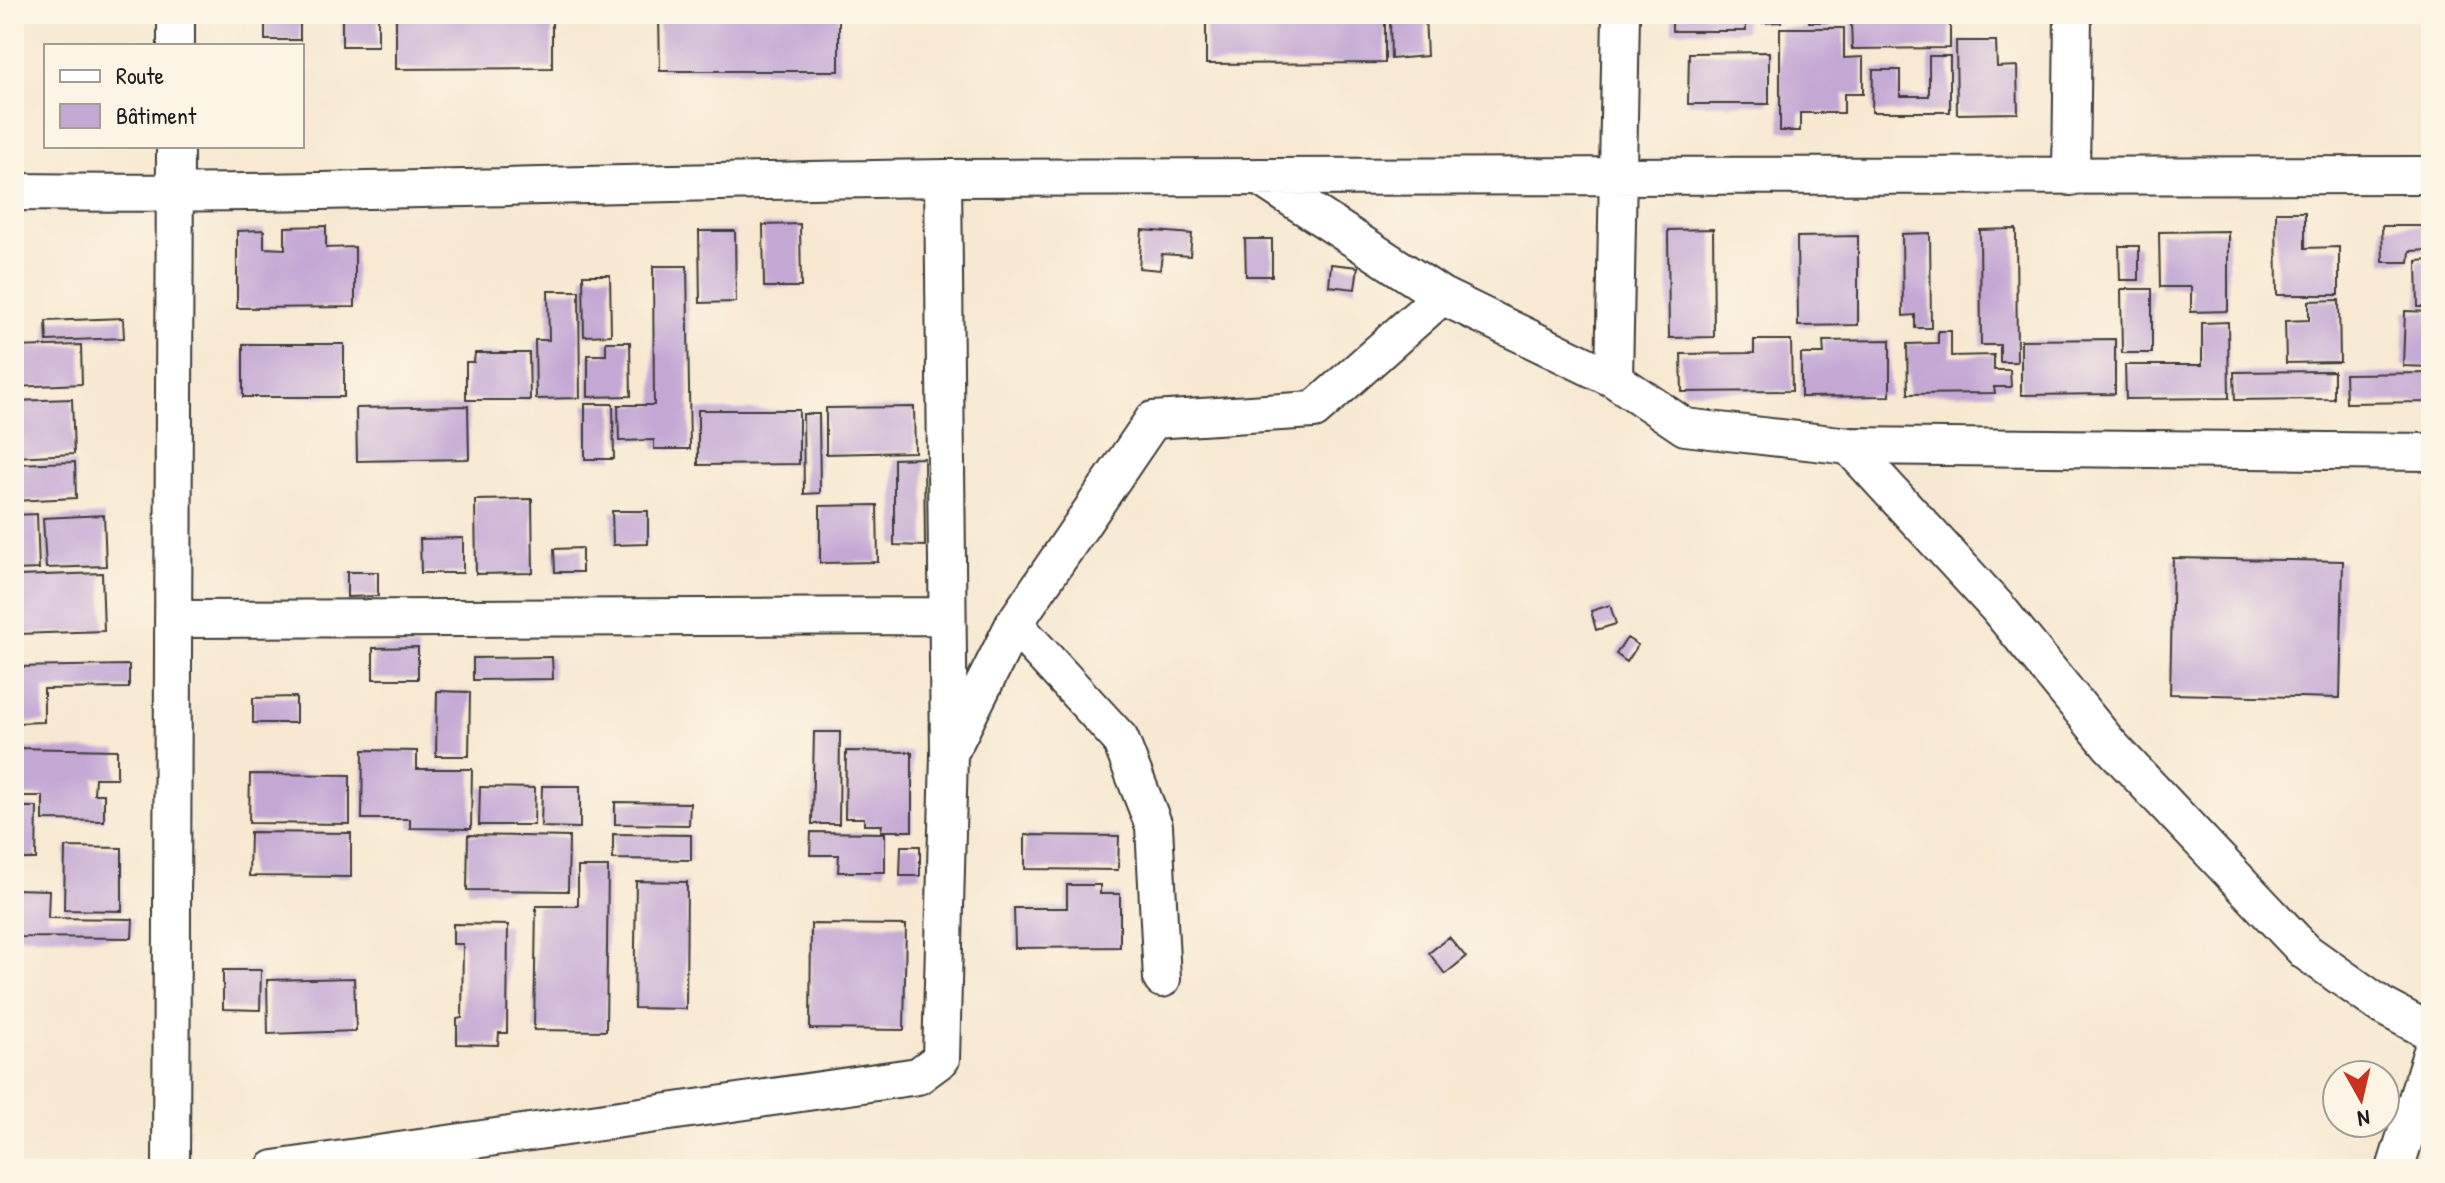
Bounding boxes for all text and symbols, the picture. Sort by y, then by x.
legend [44,44,304,148]
text: Route [116,59,164,91]
text: Bâtiment [116,99,197,131]
north arrow [2321,1059,2401,1139]
text: N [2356,1103,2372,1135]

